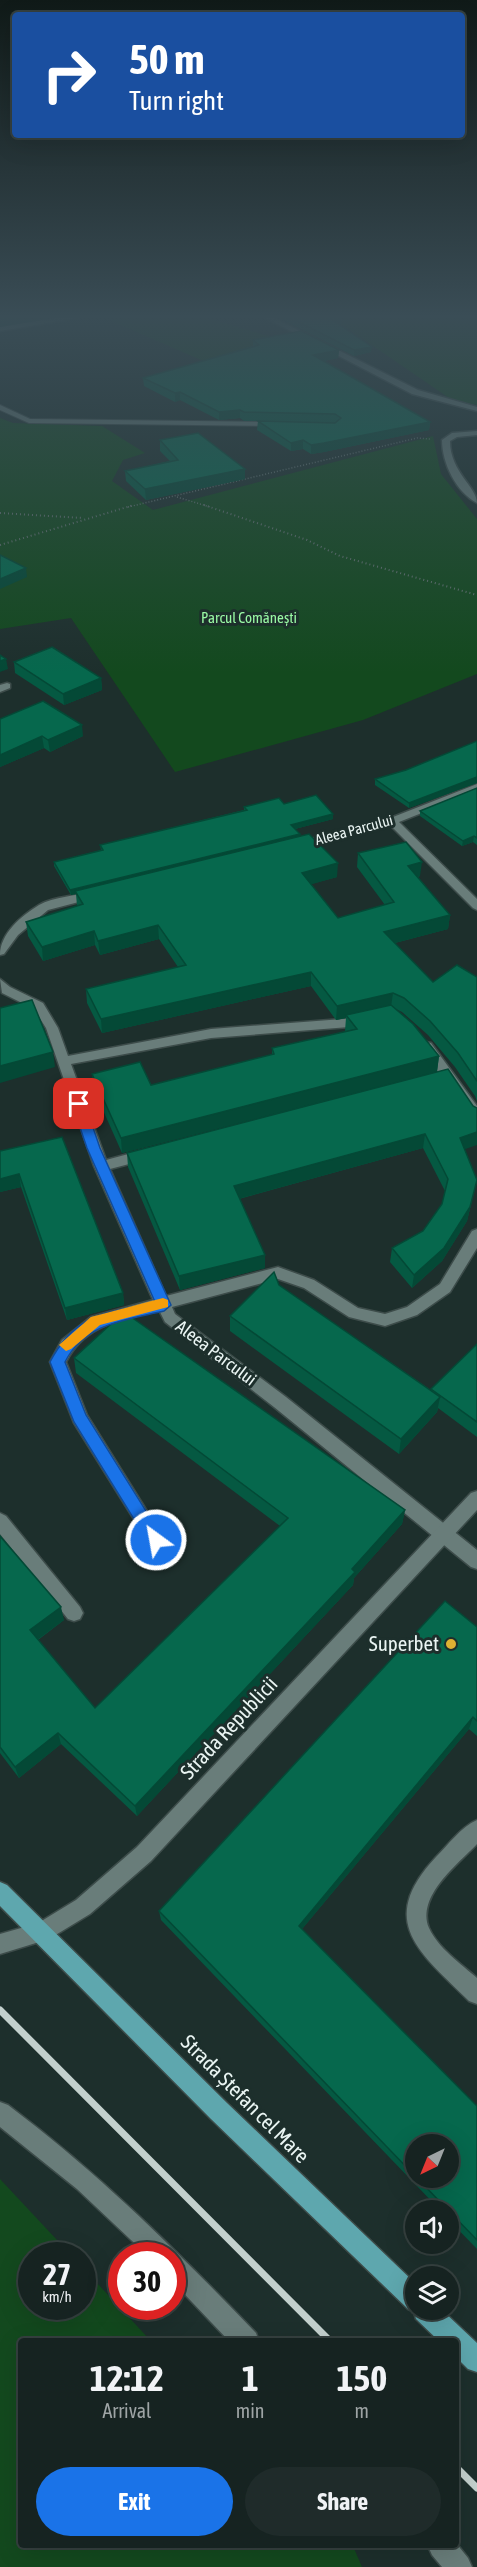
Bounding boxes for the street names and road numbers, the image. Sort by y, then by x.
street label: Aleea Parcului [313,811,395,848]
street label: Aleea Parcului [172,1315,261,1390]
street label: Strada Republicii [175,1671,282,1783]
street label: Strada Ștefan cel Mare [177,2029,315,2167]

